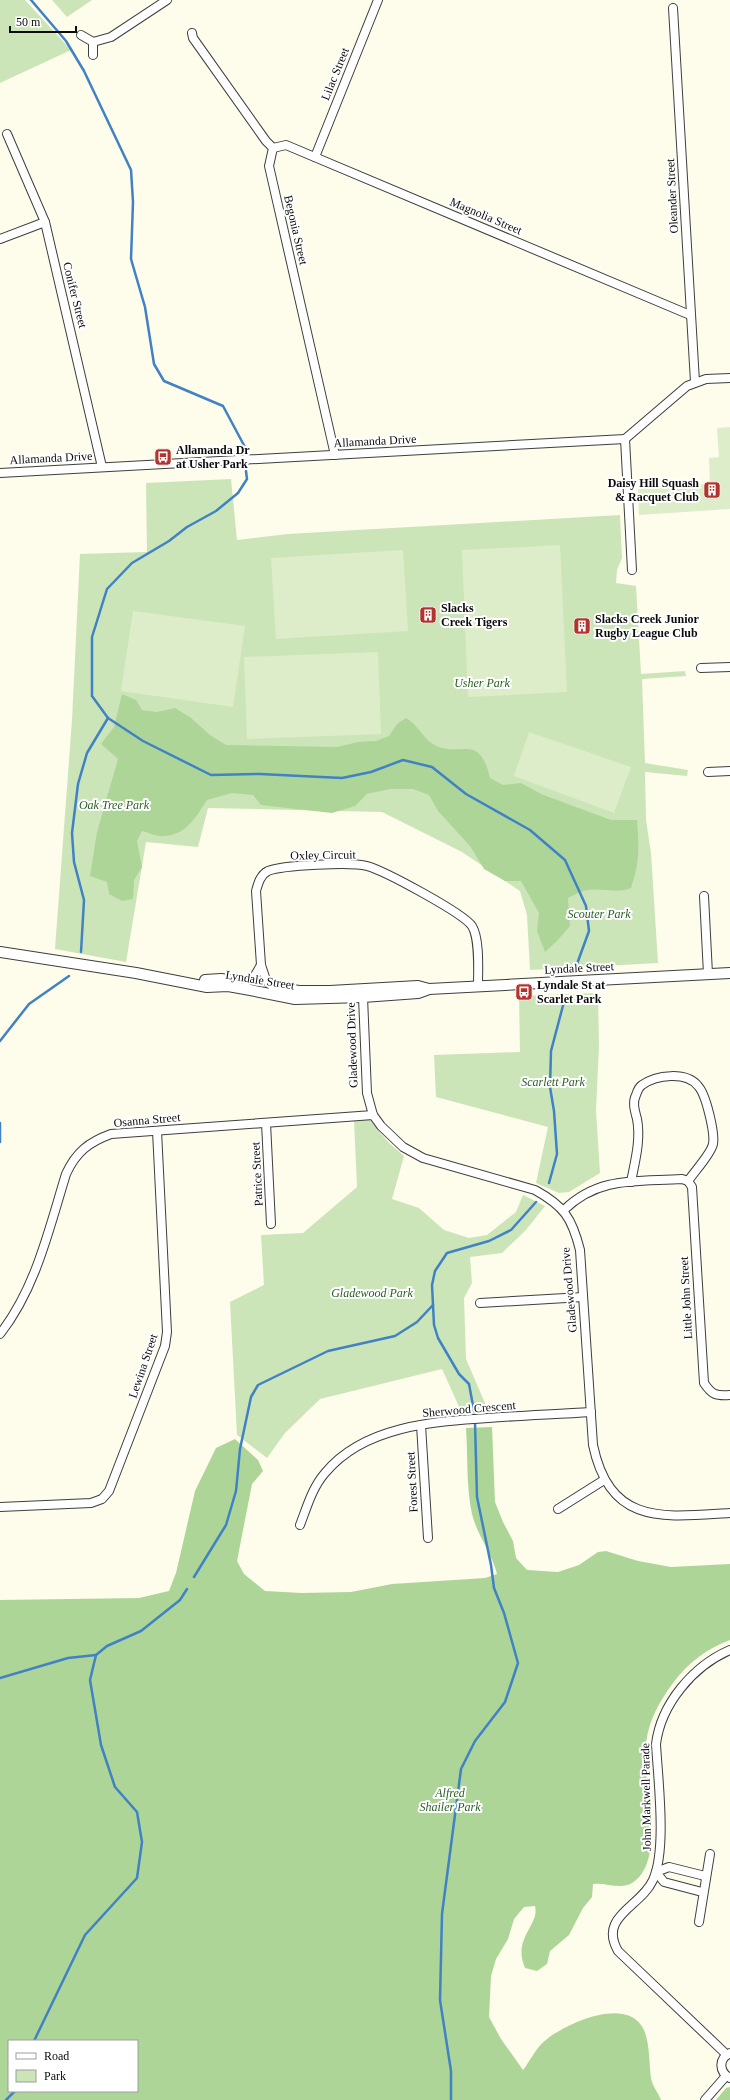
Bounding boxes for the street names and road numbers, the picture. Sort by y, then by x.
street label: Lilac Street [318,45,352,102]
street label: Oleander Street [663,158,681,234]
street label: Begonia Street [281,194,311,267]
street label: Magnolia Street [448,195,525,238]
street label: Conifer Street [60,260,90,330]
street label: Allamanda Drive [333,432,417,450]
street label: Allamanda Drive [9,449,93,467]
street label: Oxley Circuit [290,847,357,863]
street label: Lyndale Street [544,959,615,977]
street label: Lyndale Street [225,968,296,992]
street label: Gladewood Drive [344,1002,360,1088]
street label: Osanna Street [113,1110,182,1130]
street label: Patrice Street [248,1141,266,1206]
street label: Gladewood Drive [558,1247,580,1333]
street label: Little John Street [677,1256,695,1340]
street label: Lewina Street [125,1331,161,1400]
street label: Sherwood Crescent [422,1398,517,1420]
street label: Forest Street [403,1451,421,1513]
street label: John Markwell Parade [638,1743,654,1851]

